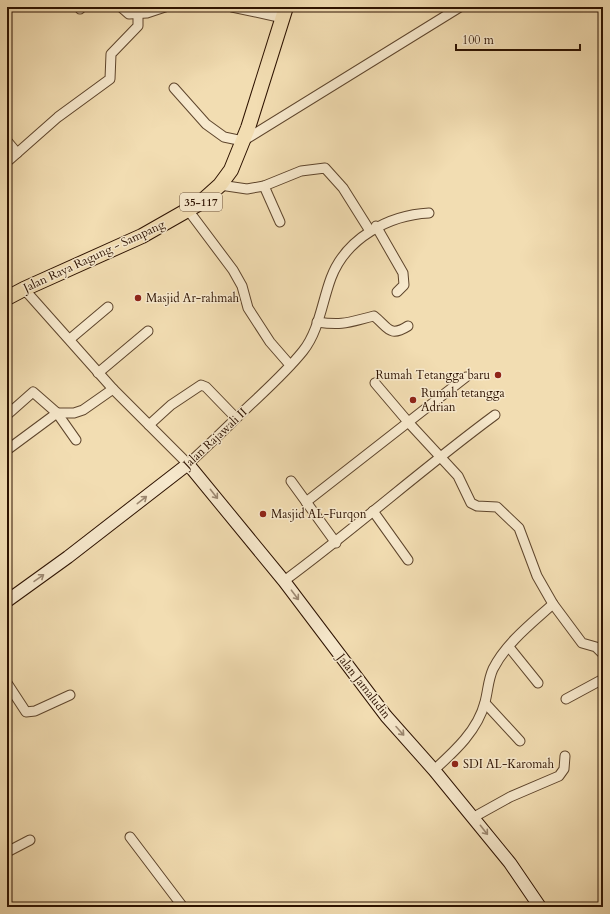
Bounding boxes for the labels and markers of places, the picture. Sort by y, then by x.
place label: Masjid Ar-rahmah [146,290,240,306]
marker: Masjid Ar-rahmah [133,293,143,303]
place label: Rumah Tetangga baru [375,367,490,383]
marker: Rumah Tetangga baru [493,370,503,380]
place label: Rumah tetangga Adrian [421,385,506,415]
marker: Rumah tetangga Adrian [408,395,418,405]
place label: Masjid AL-Furqon [271,506,367,522]
marker: Masjid AL-Furqon [258,509,268,519]
place label: SDI AL-Karomah [463,756,555,772]
marker: SDI AL-Karomah [450,759,460,769]

